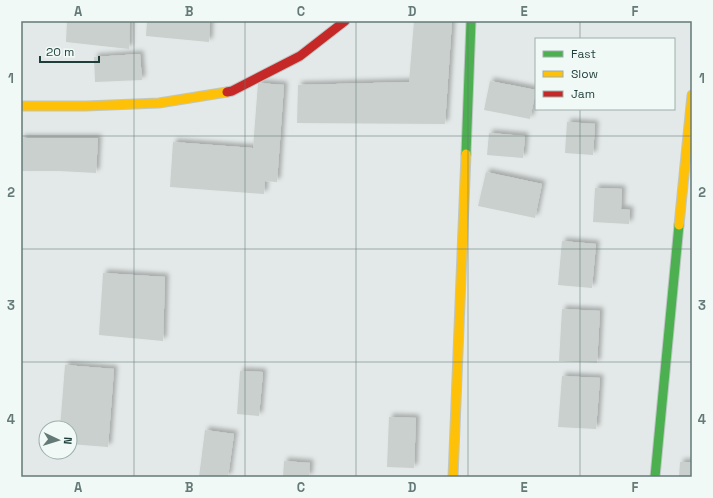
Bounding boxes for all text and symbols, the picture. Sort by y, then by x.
text: A [74,3,83,20]
text: B [185,3,194,20]
text: C [297,3,305,20]
text: D [408,3,417,20]
text: E [520,3,528,20]
text: F [632,3,639,20]
scale bar [40,38,99,64]
legend [535,38,675,110]
text: 20 m [46,44,74,60]
text: Fast [571,46,596,62]
text: Slow [571,66,598,82]
text: 1 [8,70,14,87]
text: 1 [699,70,705,87]
text: Jam [571,86,595,102]
text: 2 [7,184,15,201]
text: 2 [698,184,706,201]
text: 3 [7,297,15,314]
text: 3 [698,297,706,314]
text: 4 [7,411,15,428]
text: 4 [698,411,706,428]
north arrow [38,420,78,460]
text: N [61,437,75,445]
text: A [74,479,83,496]
text: B [185,479,194,496]
text: C [297,479,305,496]
text: D [408,479,417,496]
text: E [520,479,528,496]
text: F [632,479,639,496]

